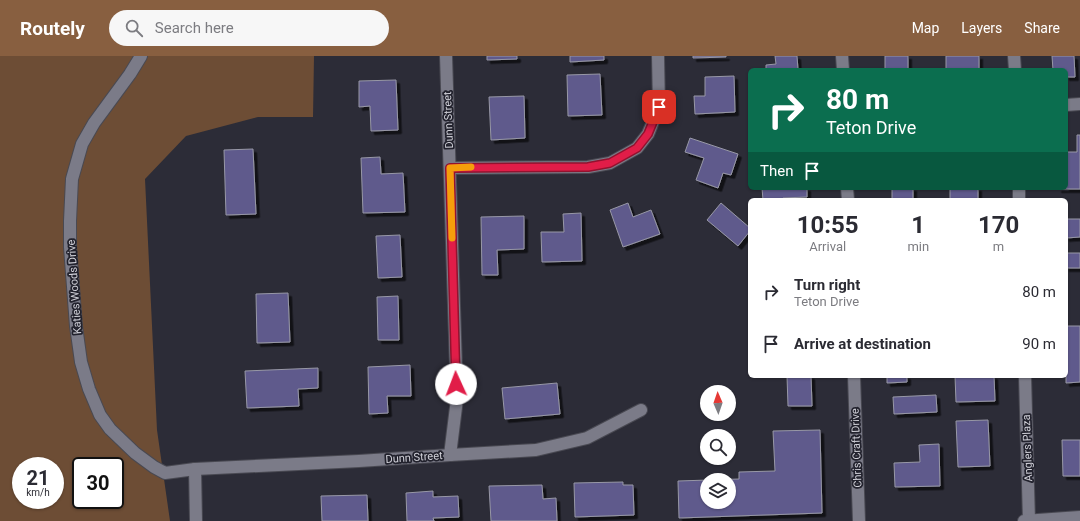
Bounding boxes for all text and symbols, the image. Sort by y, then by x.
search box [109,10,389,46]
text: Routely [20,17,85,40]
icon: search [123,17,145,39]
text: Search here [155,19,234,37]
text: Map [912,20,939,36]
text: Layers [961,20,1002,36]
text: Share [1024,20,1060,36]
text: 80 m [826,83,889,116]
icon: right [760,84,812,136]
pin [642,90,676,124]
street label: Dunn Street [441,91,456,149]
icon: arrive [648,96,670,118]
text: Teton Drive [826,117,916,138]
icon: arrive [801,160,823,182]
text: Then [760,162,793,180]
text: 10:55 [797,211,859,239]
text: 1 [911,211,925,239]
text: 170 [978,211,1019,239]
street label: Katies Woods Drive [65,239,84,335]
text: Arrival [809,239,846,254]
text: min [907,239,929,254]
text: m [993,239,1004,254]
text: Turn right [794,276,860,294]
icon: right [760,281,782,303]
text: 80 m [1022,283,1056,301]
text: Teton Drive [794,294,859,309]
icon: arrive [760,333,782,355]
text: Arrive at destination [794,335,931,353]
text: 90 m [1022,335,1056,353]
position arrow [435,363,477,405]
north arrow [700,385,736,421]
map controls [700,385,736,509]
street label: Chris Craft Drive [849,408,864,488]
street label: Anglers Plaza [1020,414,1035,482]
button: search [700,429,736,465]
street label: Dunn Street [385,449,443,466]
speed limit sign: 30 [72,457,124,509]
text: 21 [27,466,49,490]
button: layers [700,473,736,509]
text: km/h [26,487,50,498]

